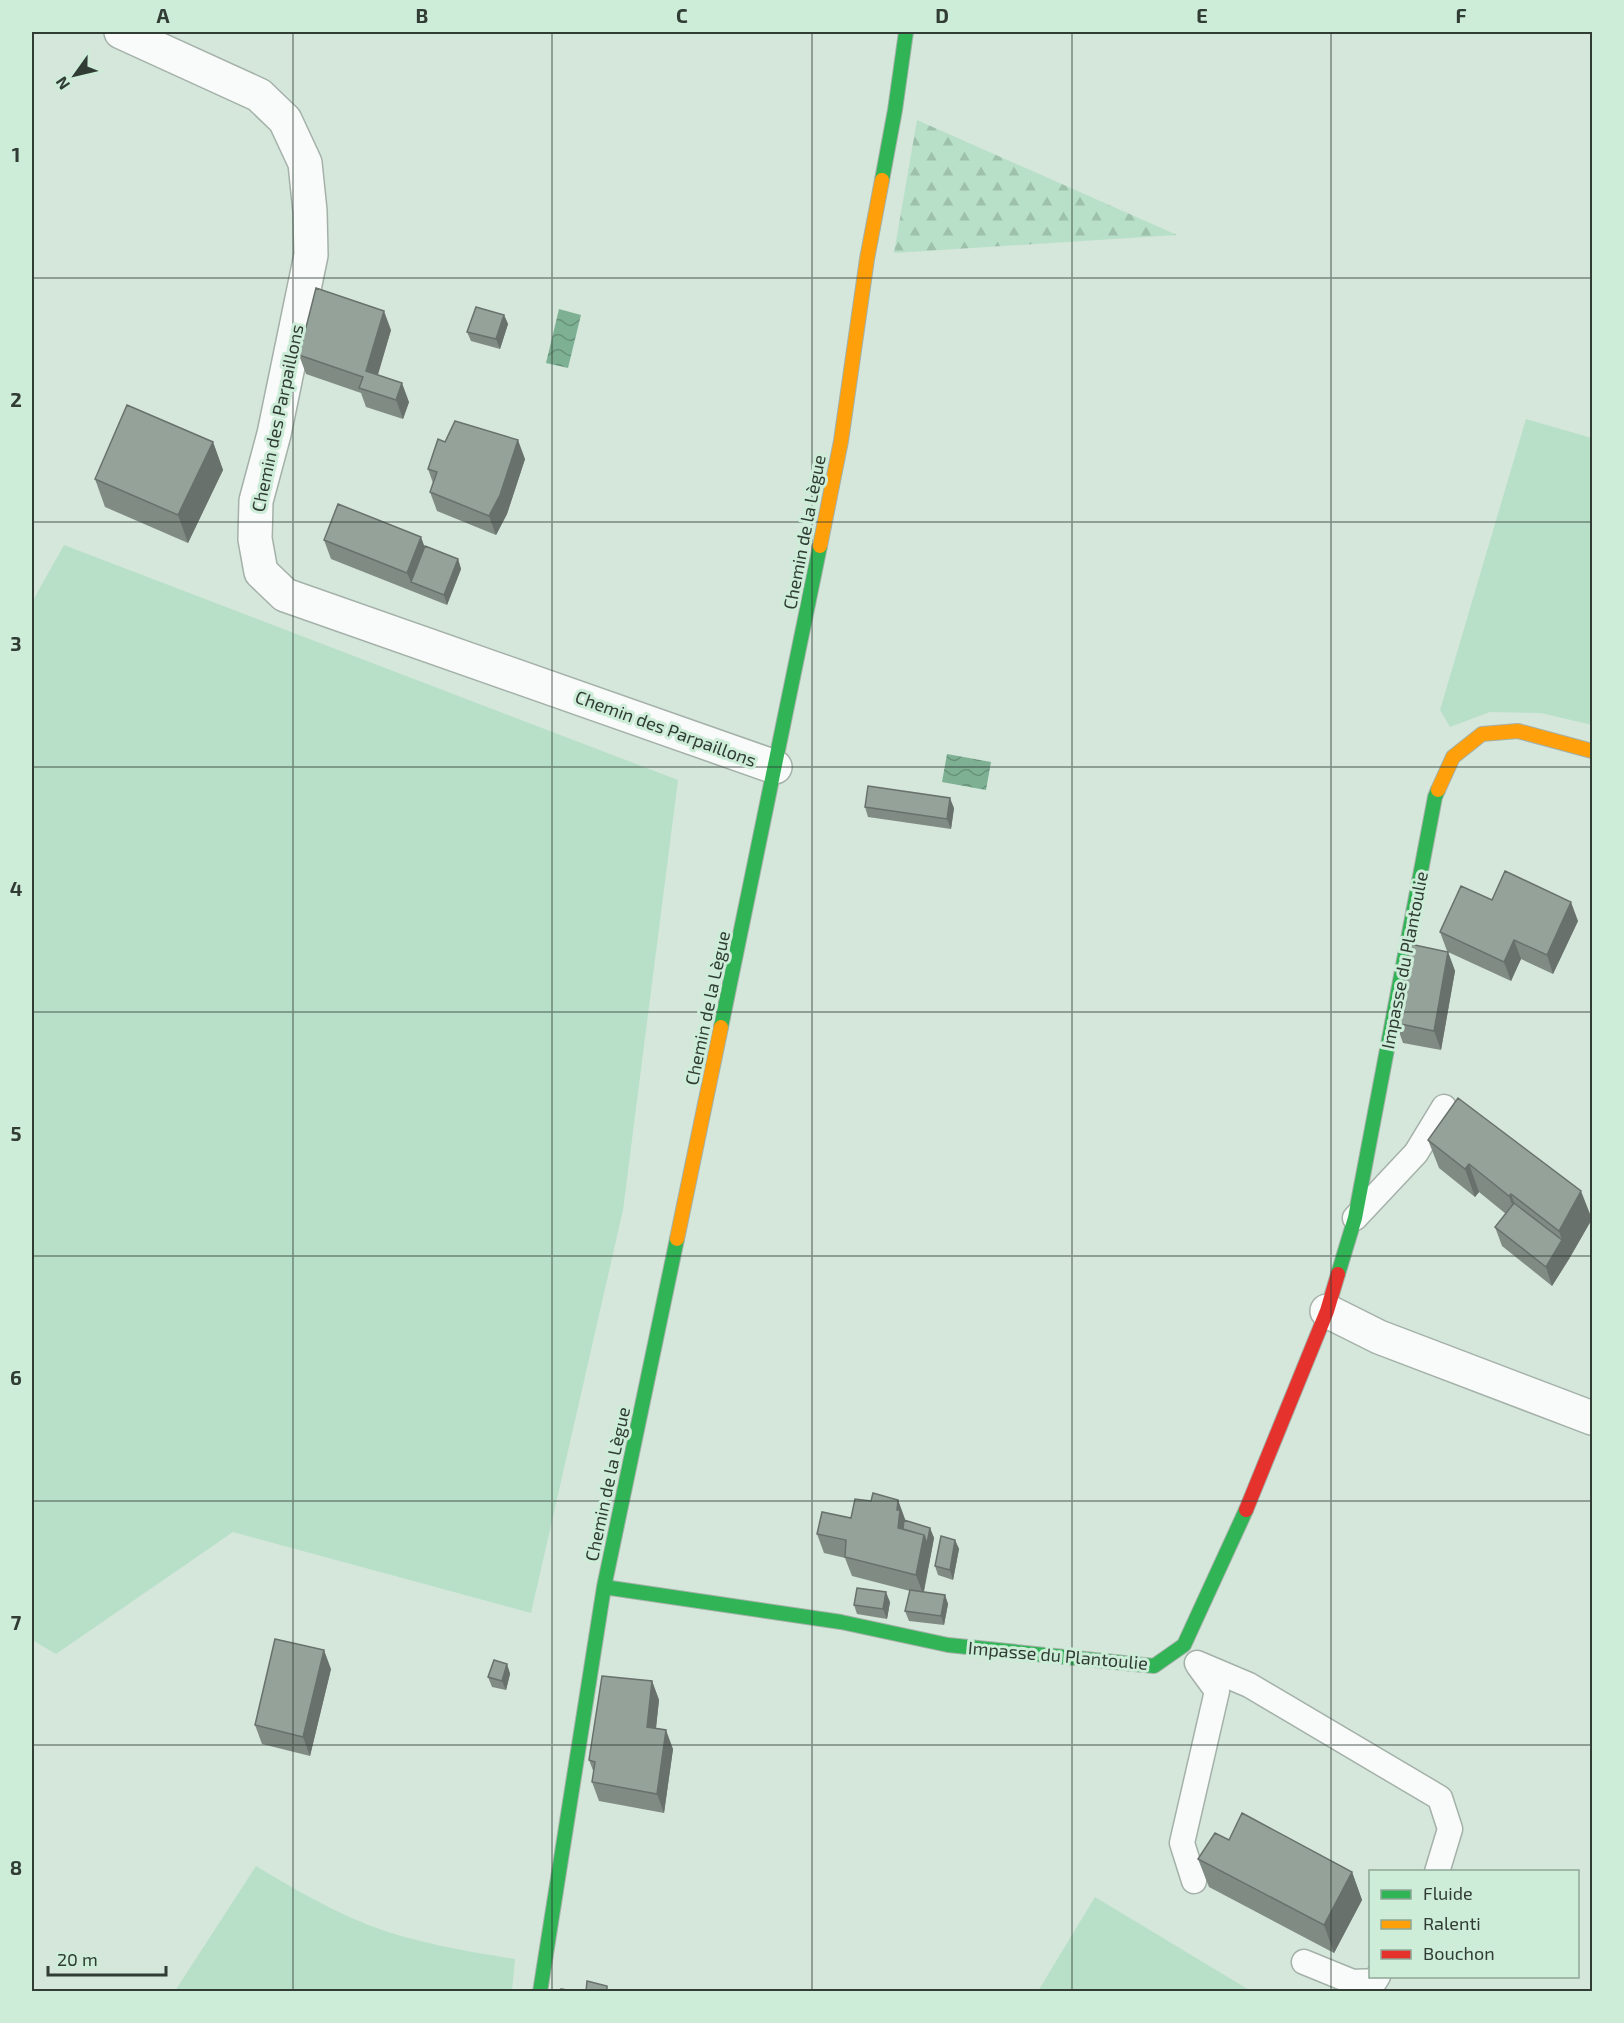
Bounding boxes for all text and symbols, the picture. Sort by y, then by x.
text: A [156,3,170,27]
text: B [416,3,428,27]
text: C [676,3,688,27]
text: D [935,3,949,27]
text: E [1196,3,1208,27]
text: F [1455,3,1467,27]
north arrow [45,45,105,105]
text: N [51,74,73,94]
text: 1 [12,142,20,166]
street label: Chemin des Parpaillons [246,322,308,514]
text: 2 [10,387,22,411]
street label: Chemin de la Lègue [778,453,830,611]
text: 3 [10,631,22,655]
street label: Chemin des Parpaillons [572,685,760,771]
street label: Impasse du Plantoulie [1376,869,1432,1051]
text: 4 [10,876,23,900]
street label: Chemin de la Lègue [680,929,734,1087]
text: 5 [10,1121,22,1145]
text: 6 [10,1365,22,1389]
street label: Chemin de la Lègue [580,1405,634,1563]
text: 7 [11,1610,22,1634]
street label: Impasse du Plantoulie [967,1636,1149,1674]
text: 8 [10,1855,22,1879]
legend [1369,1870,1579,1978]
text: Fluide [1423,1882,1473,1904]
text: Ralenti [1423,1912,1481,1934]
scale bar [48,1939,166,1977]
text: Bouchon [1423,1942,1495,1964]
text: 20 m [57,1948,98,1970]

